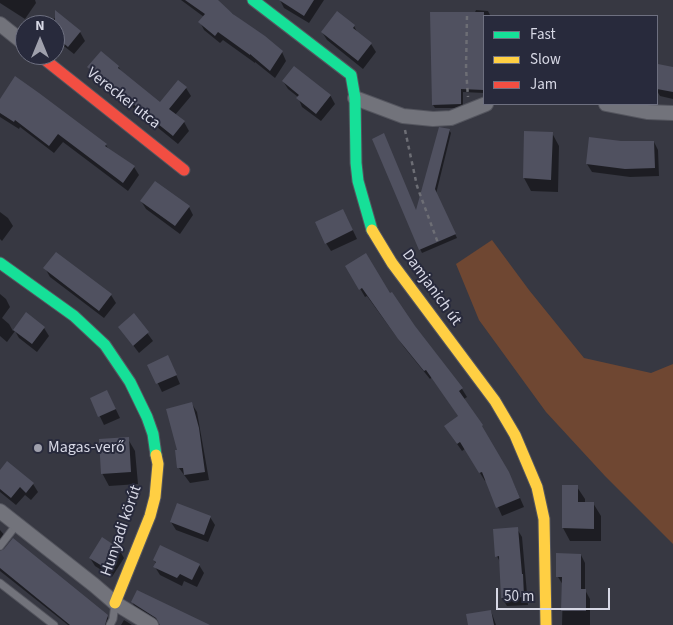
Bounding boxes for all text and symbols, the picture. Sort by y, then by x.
north arrow [15,15,65,65]
legend [483,15,658,105]
text: N [35,16,45,36]
text: Fast [530,24,556,45]
text: Slow [530,49,561,70]
street label: Vereckei utca [82,64,164,134]
text: Jam [530,74,557,95]
street label: Damjanich út [397,246,465,330]
place label: Magas-verő [48,438,125,458]
marker: Magas-verő [32,442,44,454]
street label: Hunyadi körút [97,483,147,579]
scale bar [498,578,612,610]
text: 50 m [504,586,534,607]

